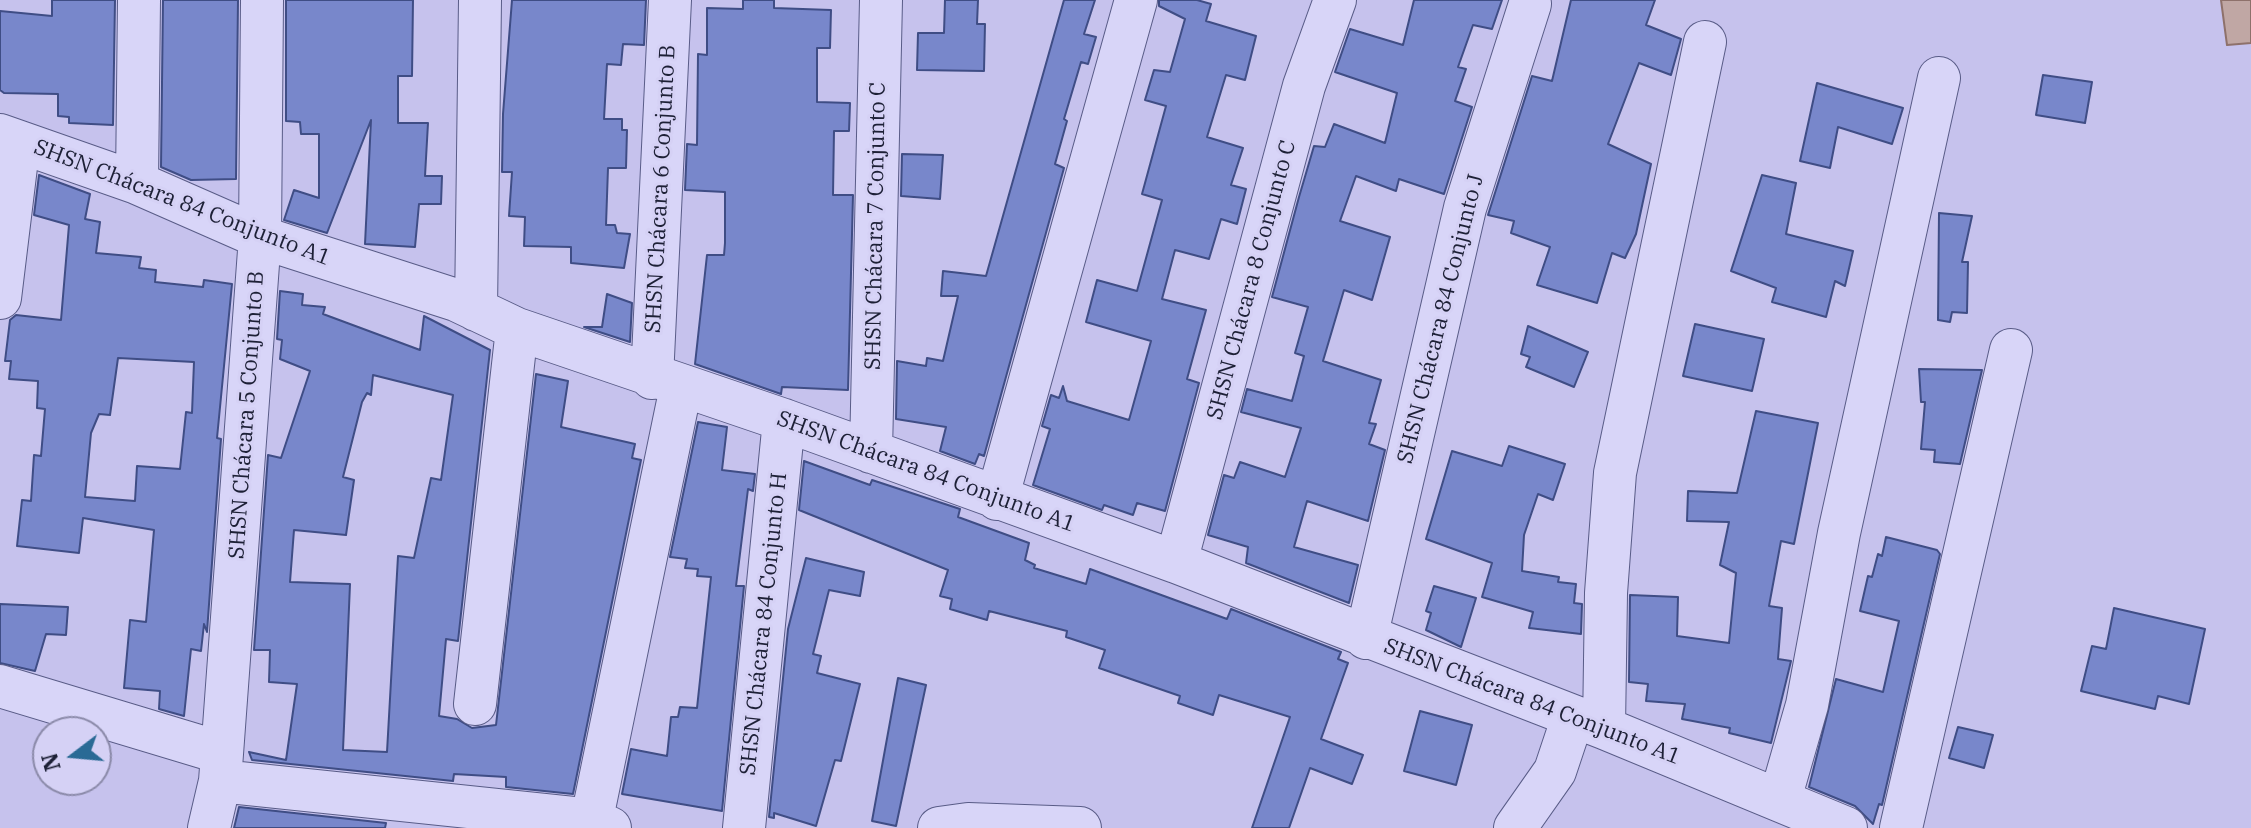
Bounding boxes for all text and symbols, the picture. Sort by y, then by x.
street label: SHSN Chácara 6 Conjunto B [640,44,682,334]
street label: SHSN Chácara 7 Conjunto C [860,82,892,370]
street label: SHSN Chácara 84 Conjunto A1 [30,134,334,272]
street label: SHSN Chácara 8 Conjunto C [1202,137,1302,423]
street label: SHSN Chácara 84 Conjunto J [1392,172,1490,466]
street label: SHSN Chácara 5 Conjunto B [224,270,270,560]
street label: SHSN Chácara 84 Conjunto A1 [773,406,1079,538]
street label: SHSN Chácara 84 Conjunto H [735,471,793,777]
street label: SHSN Chácara 84 Conjunto A1 [1380,633,1684,771]
north arrow [32,716,112,796]
text: N [34,750,67,775]

